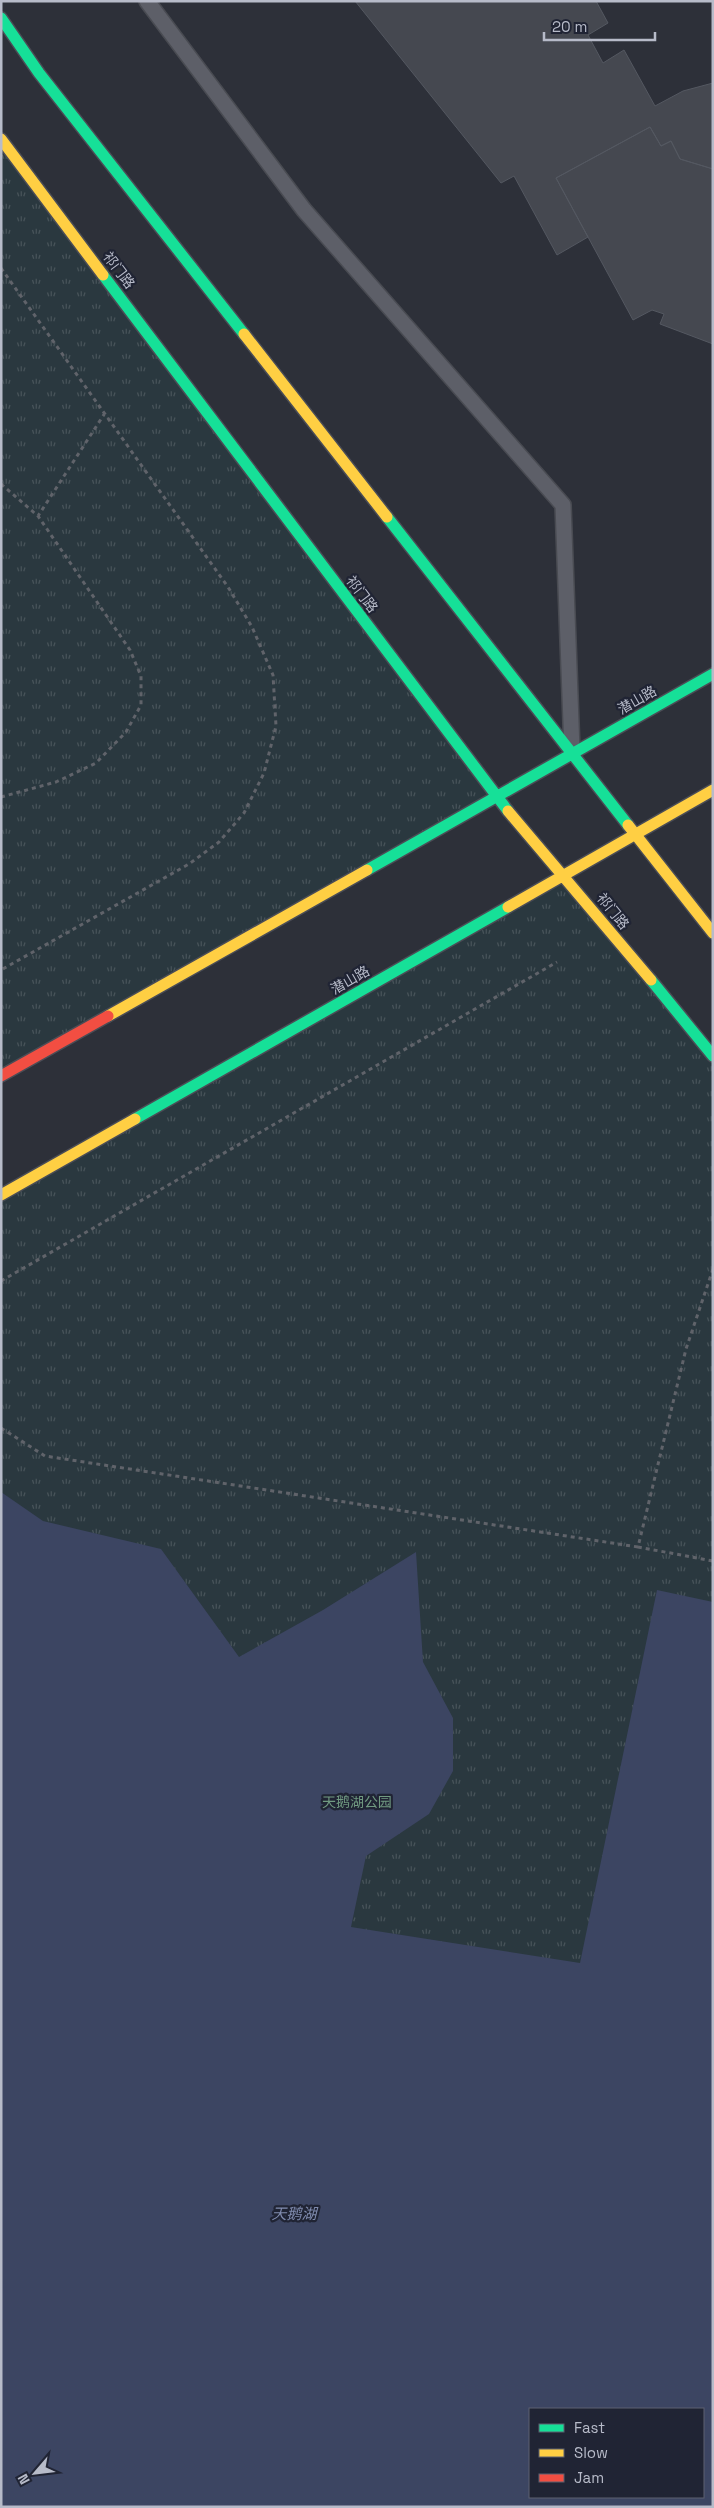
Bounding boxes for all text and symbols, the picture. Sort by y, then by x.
scale bar [544,10,655,42]
text: 20 m [552,17,587,36]
street label: 祁门路 [99,248,139,292]
street label: 祁门路 [342,572,382,616]
street label: 潜山路 [614,682,660,718]
street label: 祁门路 [593,889,633,933]
street label: 潜山路 [327,962,373,998]
park label: 天鹅湖公园 [322,1793,392,1811]
water label: 天鹅湖 [271,2204,318,2223]
legend [529,2408,704,2498]
text: Fast [574,2418,605,2437]
text: Slow [574,2443,608,2462]
north arrow [10,2448,60,2498]
text: Jam [574,2468,604,2487]
text: N [13,2471,34,2487]

